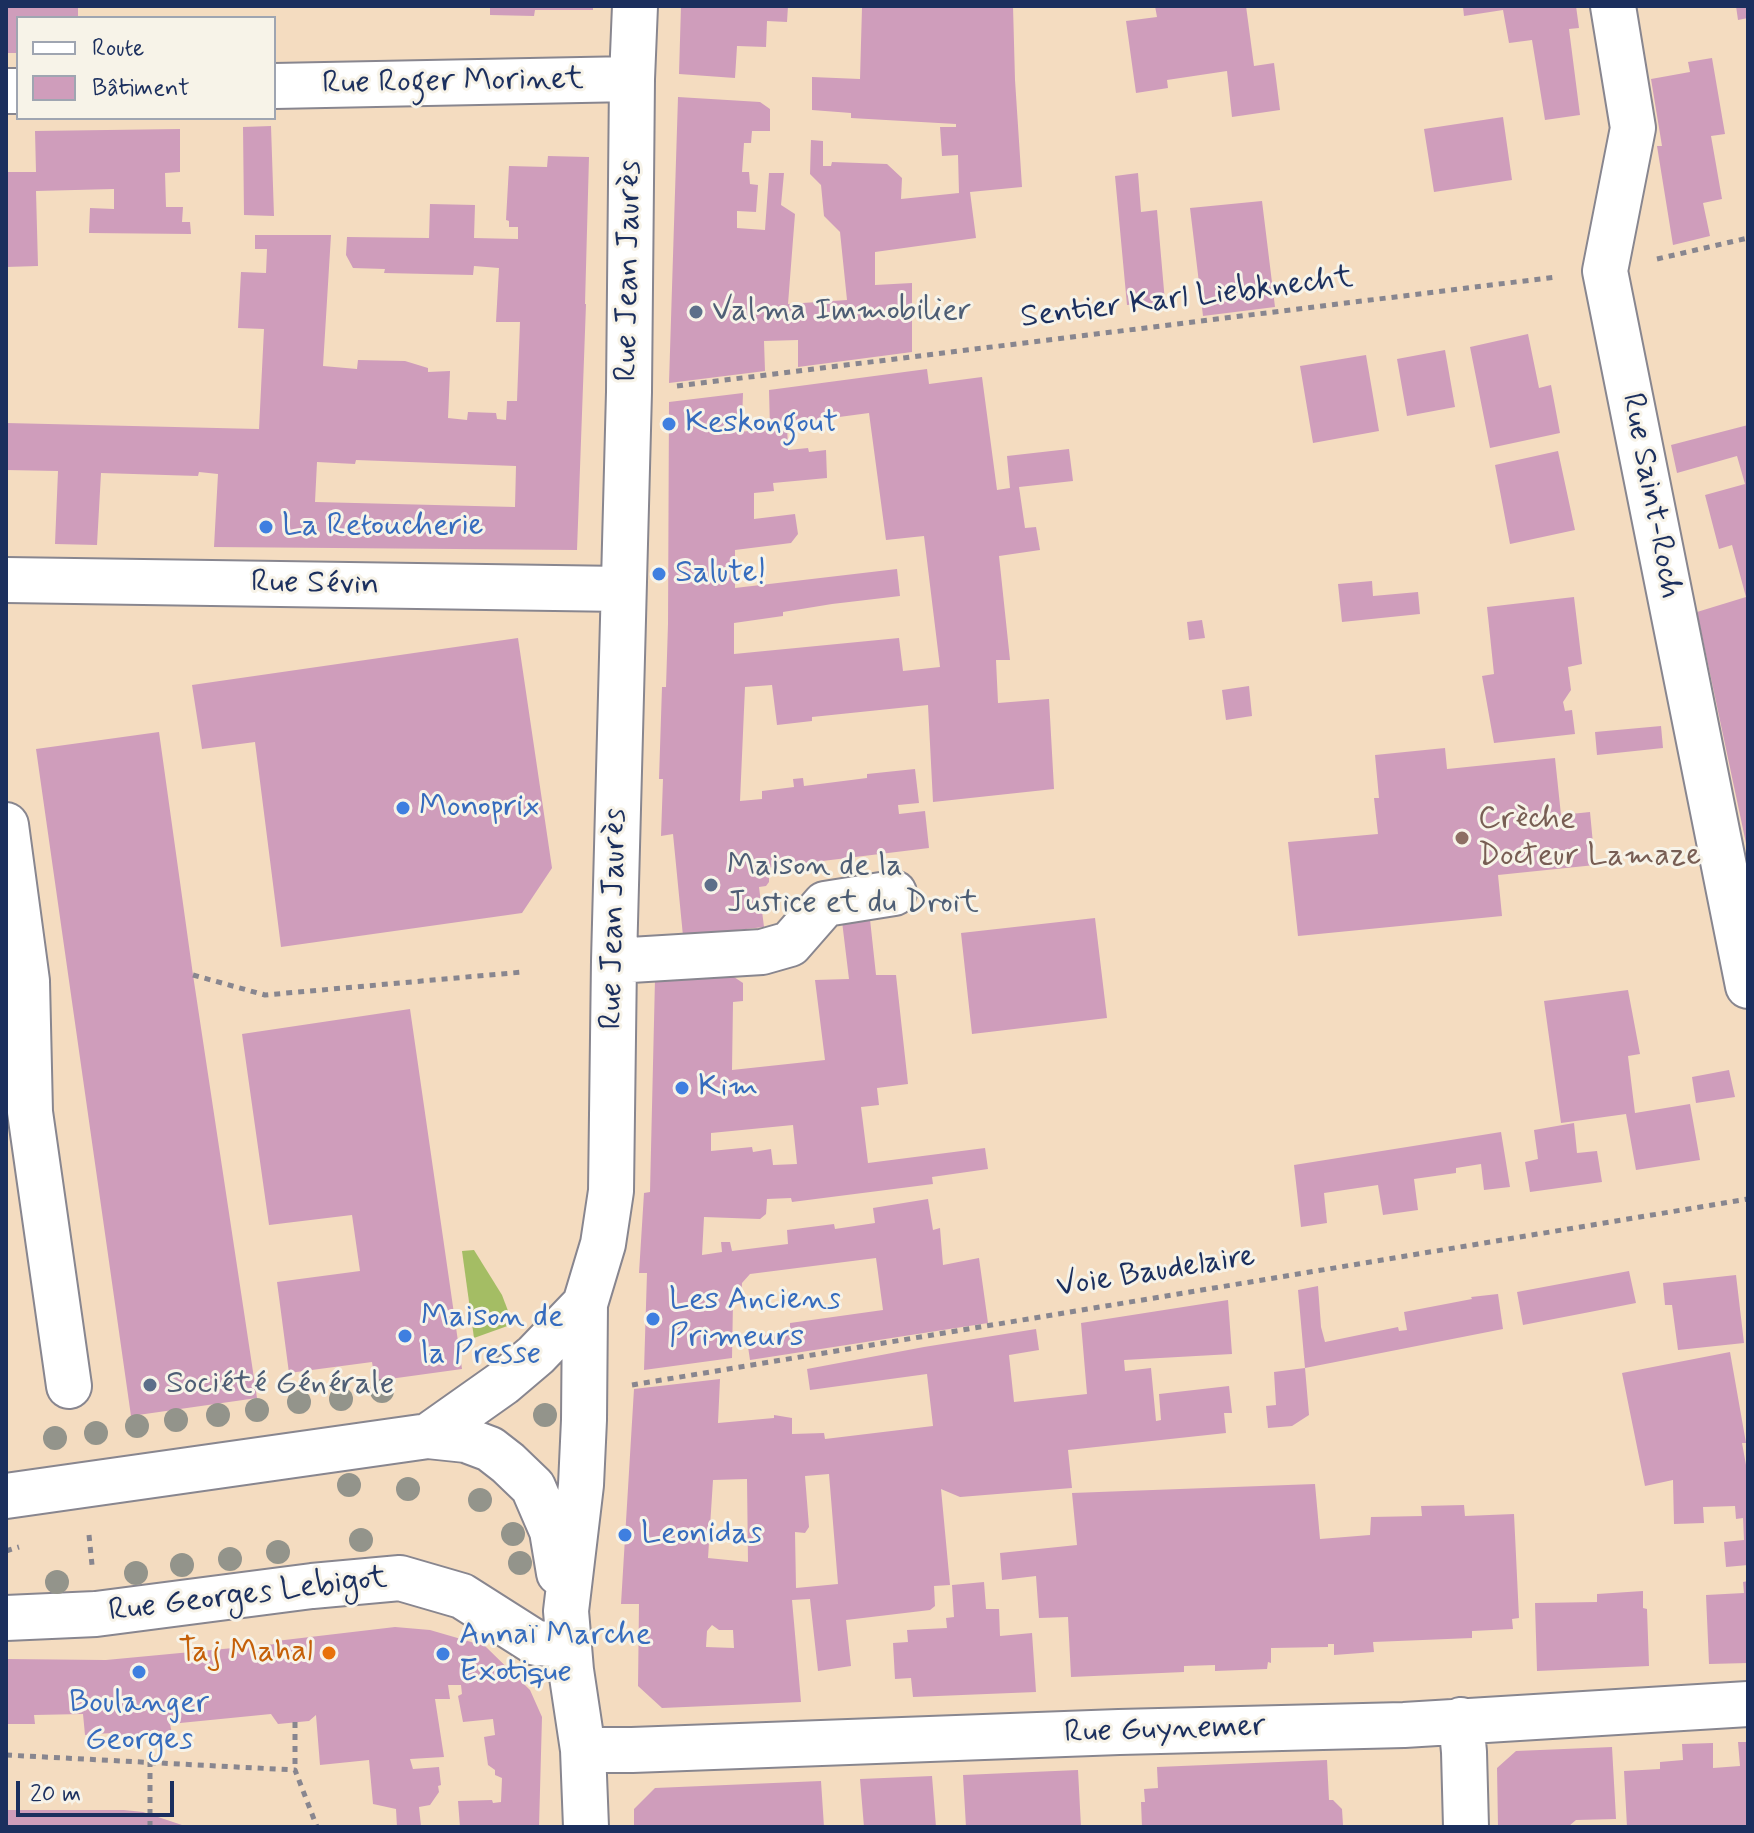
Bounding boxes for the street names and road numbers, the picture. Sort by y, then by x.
street label: Rue Roger Morinet [322,62,584,104]
street label: Rue Jean Jaurès [609,160,651,382]
street label: Sentier Karl Liebknecht [1019,260,1355,338]
street label: Rue Saint-Roch [1611,390,1689,602]
street label: Rue Sévin [251,565,379,605]
street label: Rue Jean Jaurès [594,808,636,1030]
street label: Voie Baudelaire [1054,1238,1258,1308]
street label: Rue Georges Lebigot [107,1560,389,1632]
street label: Rue Guynemer [1064,1708,1266,1754]

